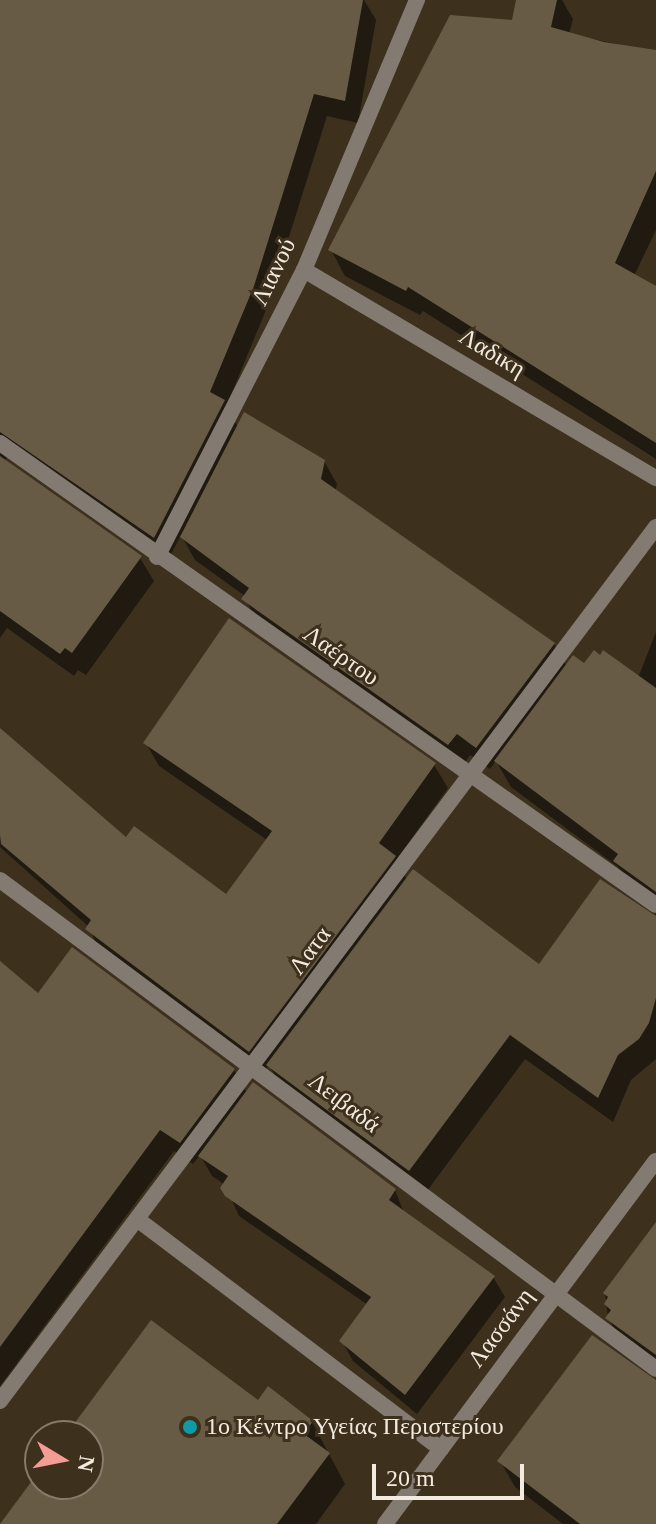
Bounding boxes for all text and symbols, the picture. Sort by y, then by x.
street label: Λιανού [245,234,303,310]
street label: Λαδικη [454,322,530,384]
street label: Λαέρτου [298,620,384,692]
street label: Λατα [283,921,337,981]
street label: Λειβαδά [302,1067,386,1139]
street label: Λασσάνη [462,1283,540,1373]
place label: 1ο Κέντρο Υγείας Περιστερίου [206,1413,504,1441]
marker: 1ο Κέντρο Υγείας Περιστερίου [181,1418,199,1436]
north arrow [24,1420,104,1500]
scale bar [376,1448,528,1498]
text: N [72,1454,100,1474]
text: 20 m [386,1465,435,1491]

